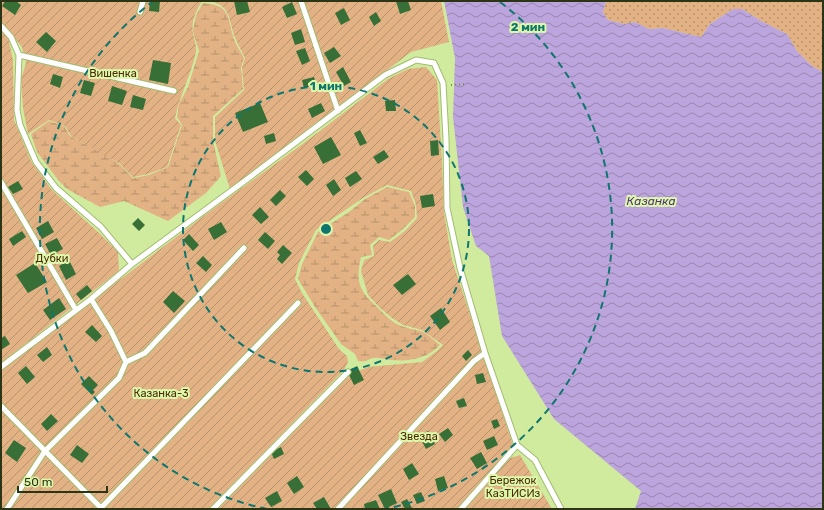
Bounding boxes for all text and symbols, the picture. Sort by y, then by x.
text: 2 мин [511,20,545,34]
park label: Вишенка [89,67,137,80]
text: 1 мин [310,79,342,93]
water label: Казанка [627,194,675,208]
centre of rings [319,222,333,236]
park label: Дубки [36,252,68,265]
park label: Казанка-3 [133,387,189,400]
park label: Звезда [400,430,438,443]
scale bar [18,468,107,494]
park label: Бережок КазТИСИз [486,474,541,500]
text: 50 m [24,475,52,489]

